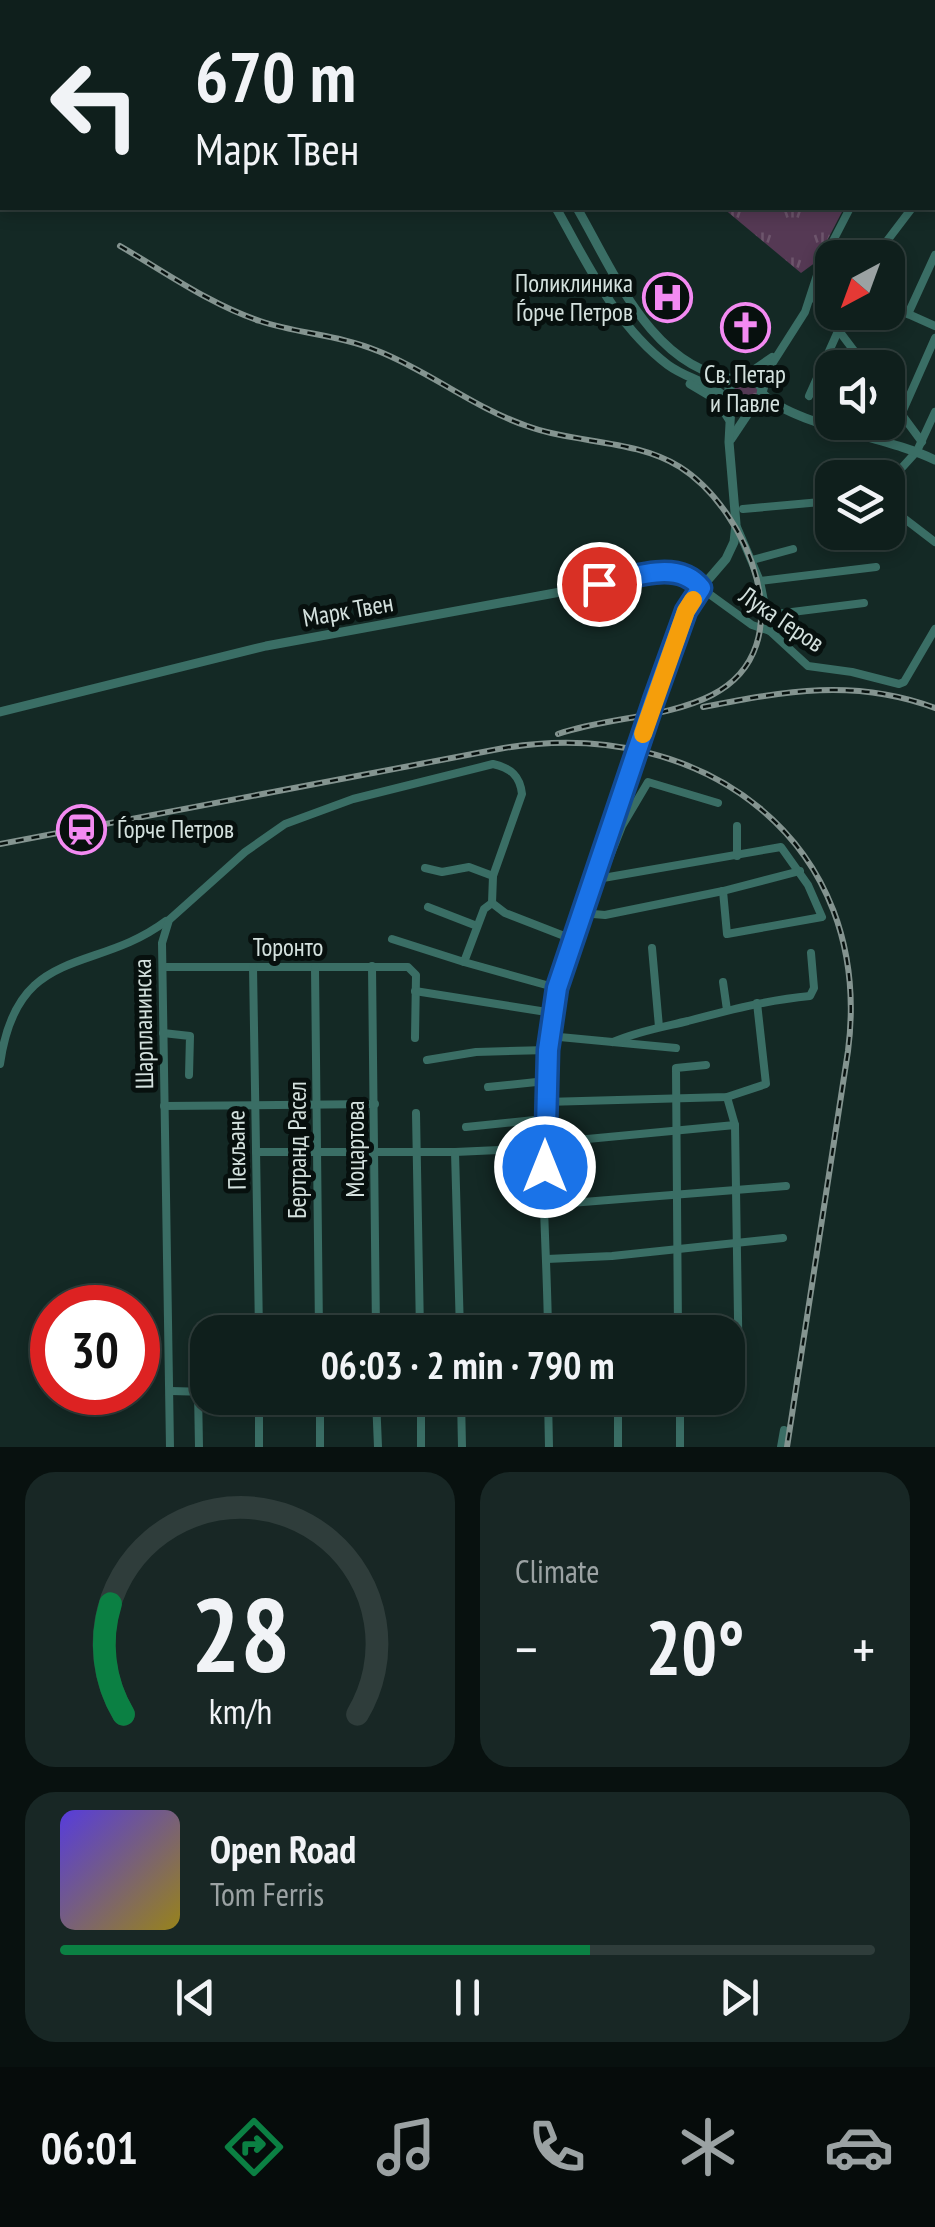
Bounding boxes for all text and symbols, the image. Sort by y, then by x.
text: 670 m [195,31,356,121]
icon: left [30,40,160,170]
text: Марк Твен [195,119,359,177]
north arrow [815,240,905,330]
map controls [815,240,905,550]
place label: Поликлиника Ѓорче Петров [515,267,633,328]
hospital icon: Поликлиника Ѓорче Петров [642,271,694,323]
church icon: Св. Петар и Павле [719,302,771,354]
button: sound [815,350,905,440]
place label: Св. Петар и Павле [704,358,786,419]
button: layers [815,460,905,550]
pin [557,542,642,627]
icon: arrive [572,557,627,612]
street label: Лука Геров [733,578,831,659]
street label: Марк Твен [300,586,396,634]
station icon: Ѓорче Петров [56,803,108,855]
place label: Ѓорче Петров [117,813,234,845]
street label: Торонто [253,931,323,963]
street label: Шарпланинска [126,958,160,1090]
street label: Бертранд Расел [281,1081,313,1219]
street label: Моцартова [339,1101,371,1197]
street label: Пекљане [219,1110,253,1190]
position arrow [493,1115,597,1219]
speed limit sign: 30 [30,1285,160,1415]
text: 06:03 · 2 min · 790 m [321,1340,614,1389]
text: Climate [515,1550,599,1592]
text: 28 [190,1566,290,1701]
text: 20° [645,1599,745,1696]
text: − [515,1613,538,1684]
text: + [852,1613,875,1684]
text: km/h [208,1688,272,1734]
text: Open Road [210,1824,356,1873]
text: Tom Ferris [210,1873,324,1915]
icon: previous [168,1970,223,2025]
icon: pause [440,1970,495,2025]
icon: next [712,1970,767,2025]
icon: directions [219,2112,289,2182]
icon: music [371,2112,441,2182]
icon: phone [522,2112,592,2182]
icon: climate [673,2112,743,2182]
icon: car [824,2112,894,2182]
text: 06:01 [41,2118,138,2176]

